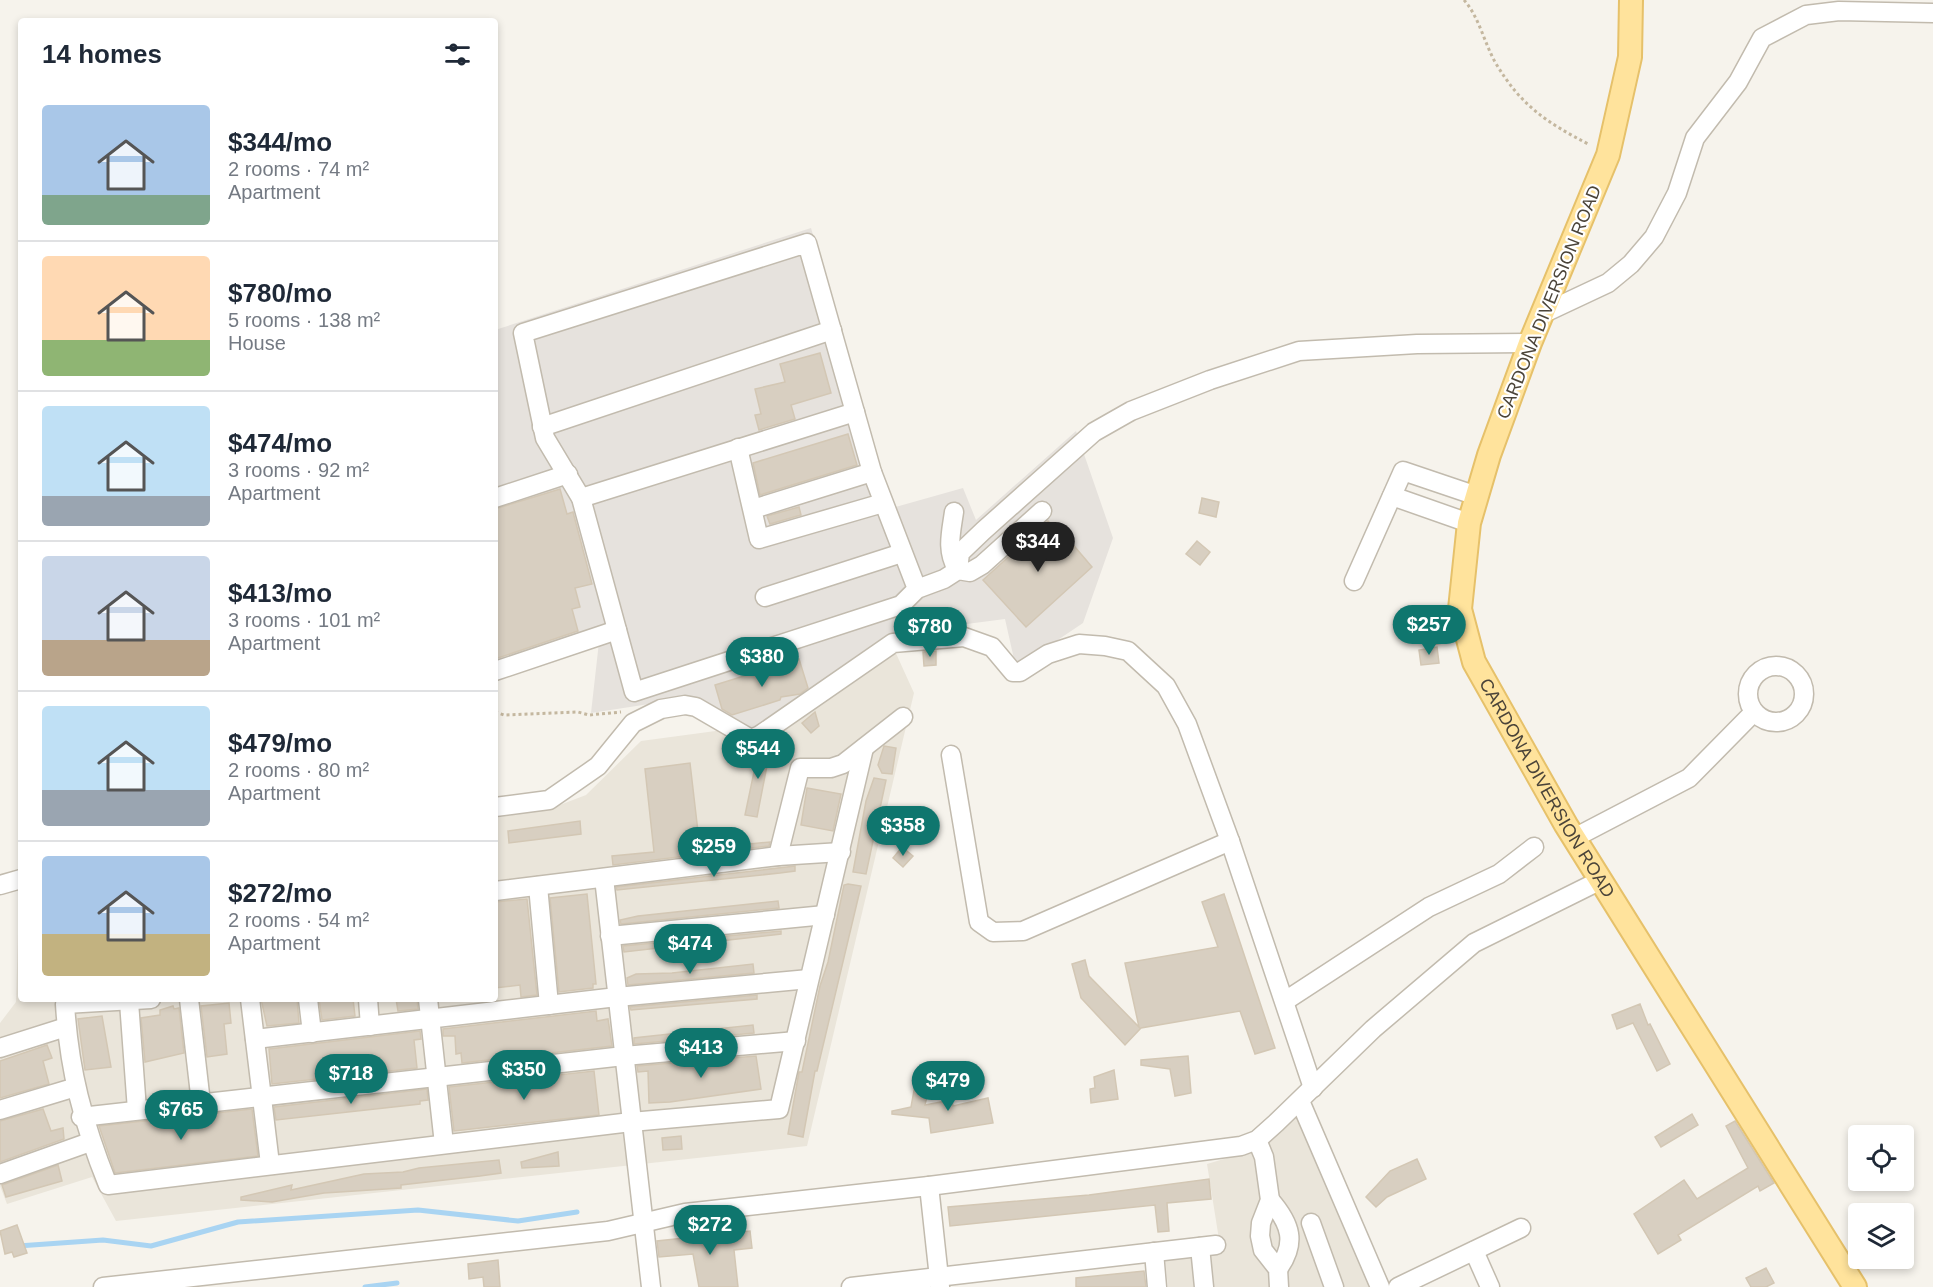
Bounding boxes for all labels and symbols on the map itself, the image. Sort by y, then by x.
street label: CARDONA DIVERSION ROAD [1493,182,1605,422]
pin: $344 [1002,522,1074,573]
pin: $257 [1393,605,1465,656]
pin: $780 [894,607,966,658]
pin: $380 [726,637,798,688]
street label: CARDONA DIVERSION ROAD [1475,675,1619,901]
pin: $544 [722,729,794,780]
pin: $358 [867,806,939,857]
pin: $259 [678,827,750,878]
pin: $474 [654,924,726,975]
pin: $413 [665,1028,737,1079]
pin: $350 [488,1050,560,1101]
pin: $718 [315,1054,387,1105]
pin: $479 [912,1061,984,1112]
pin: $765 [145,1090,217,1141]
pin: $272 [674,1205,746,1256]

